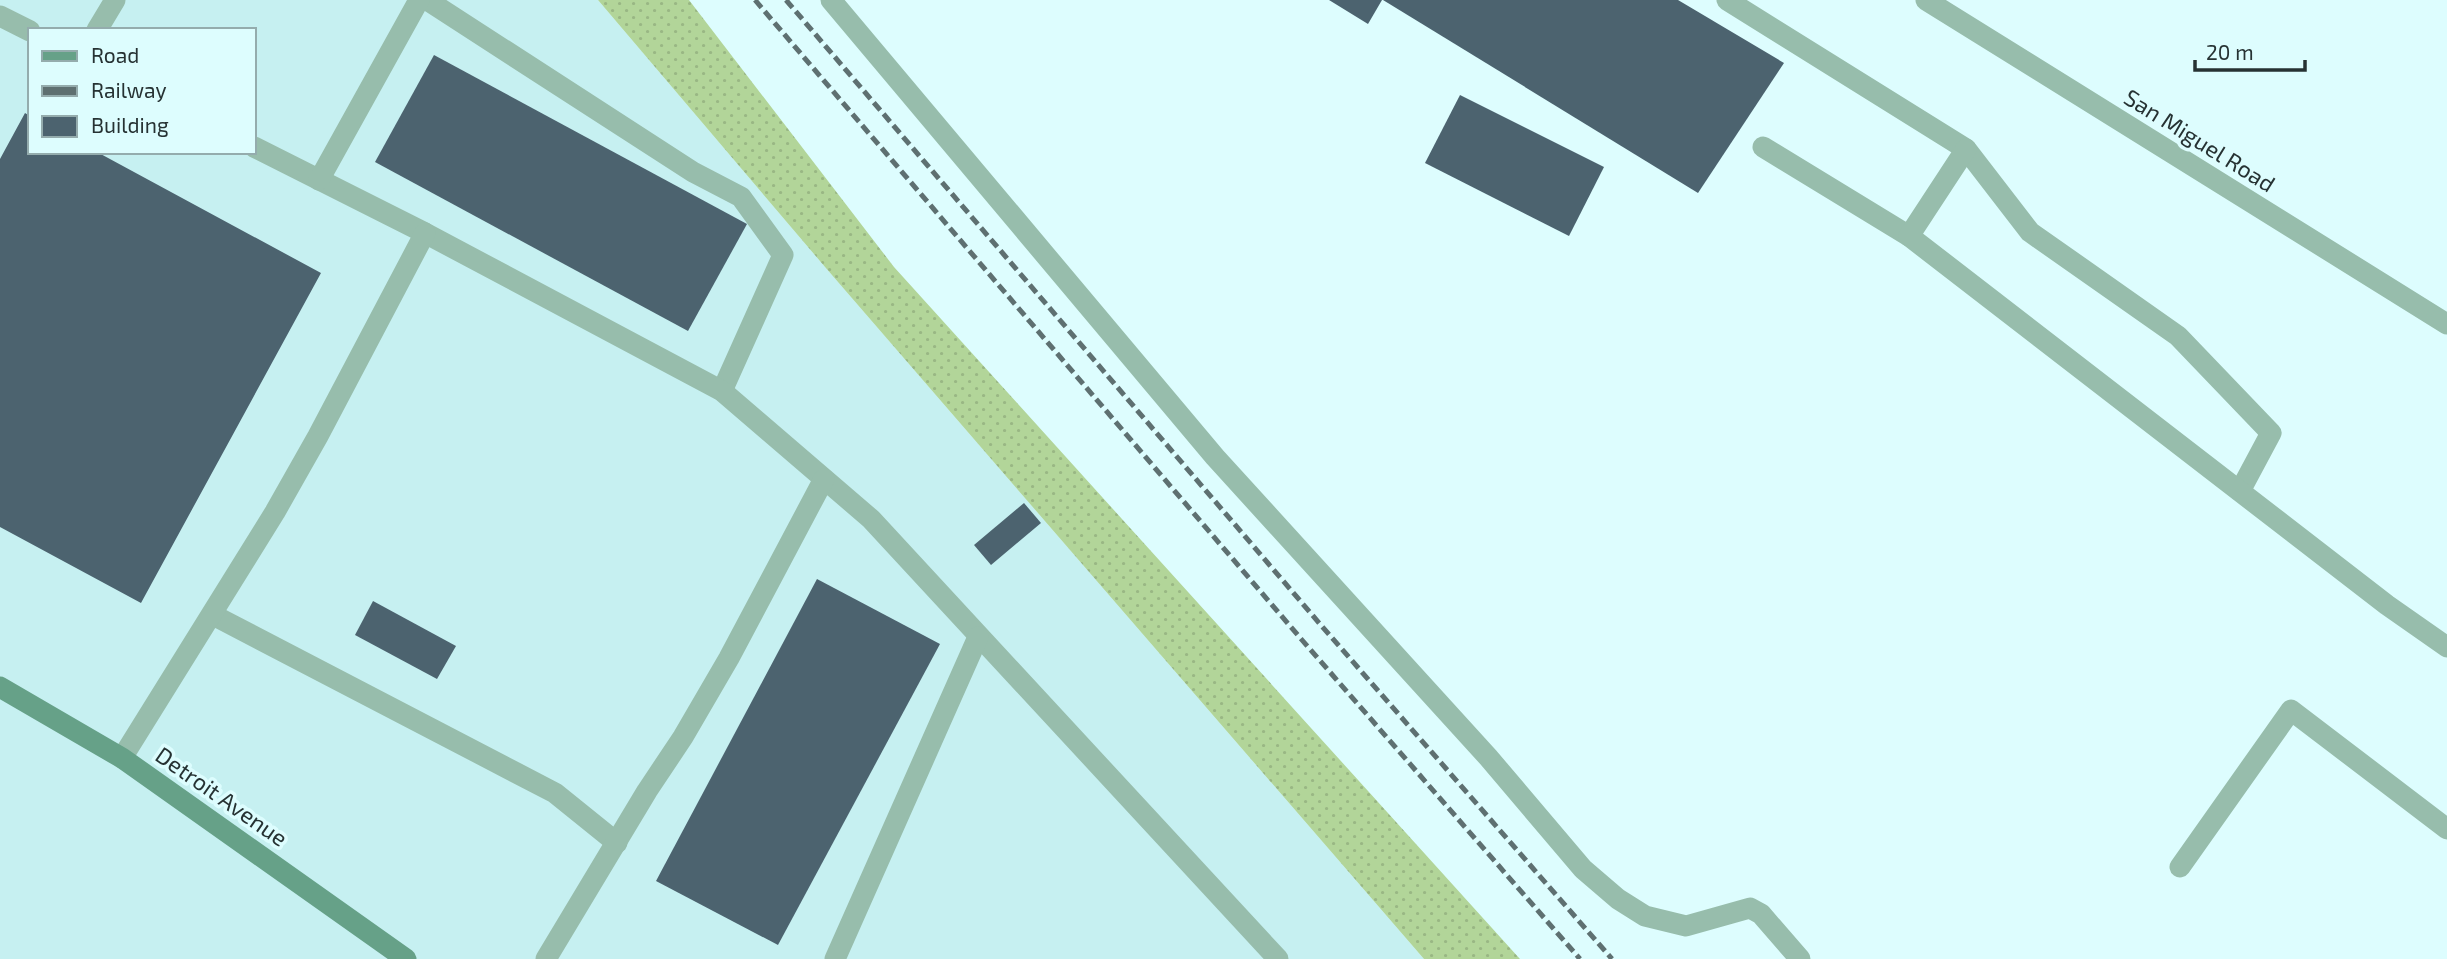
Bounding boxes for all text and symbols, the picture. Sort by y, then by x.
legend [28,28,256,154]
scale bar [2195,28,2305,72]
text: 20 m [2206,39,2254,64]
text: Road [91,42,139,67]
text: Railway [91,77,167,102]
street label: San Miguel Road [2119,82,2281,198]
text: Building [91,112,169,137]
street label: Detroit Avenue [151,740,293,852]

